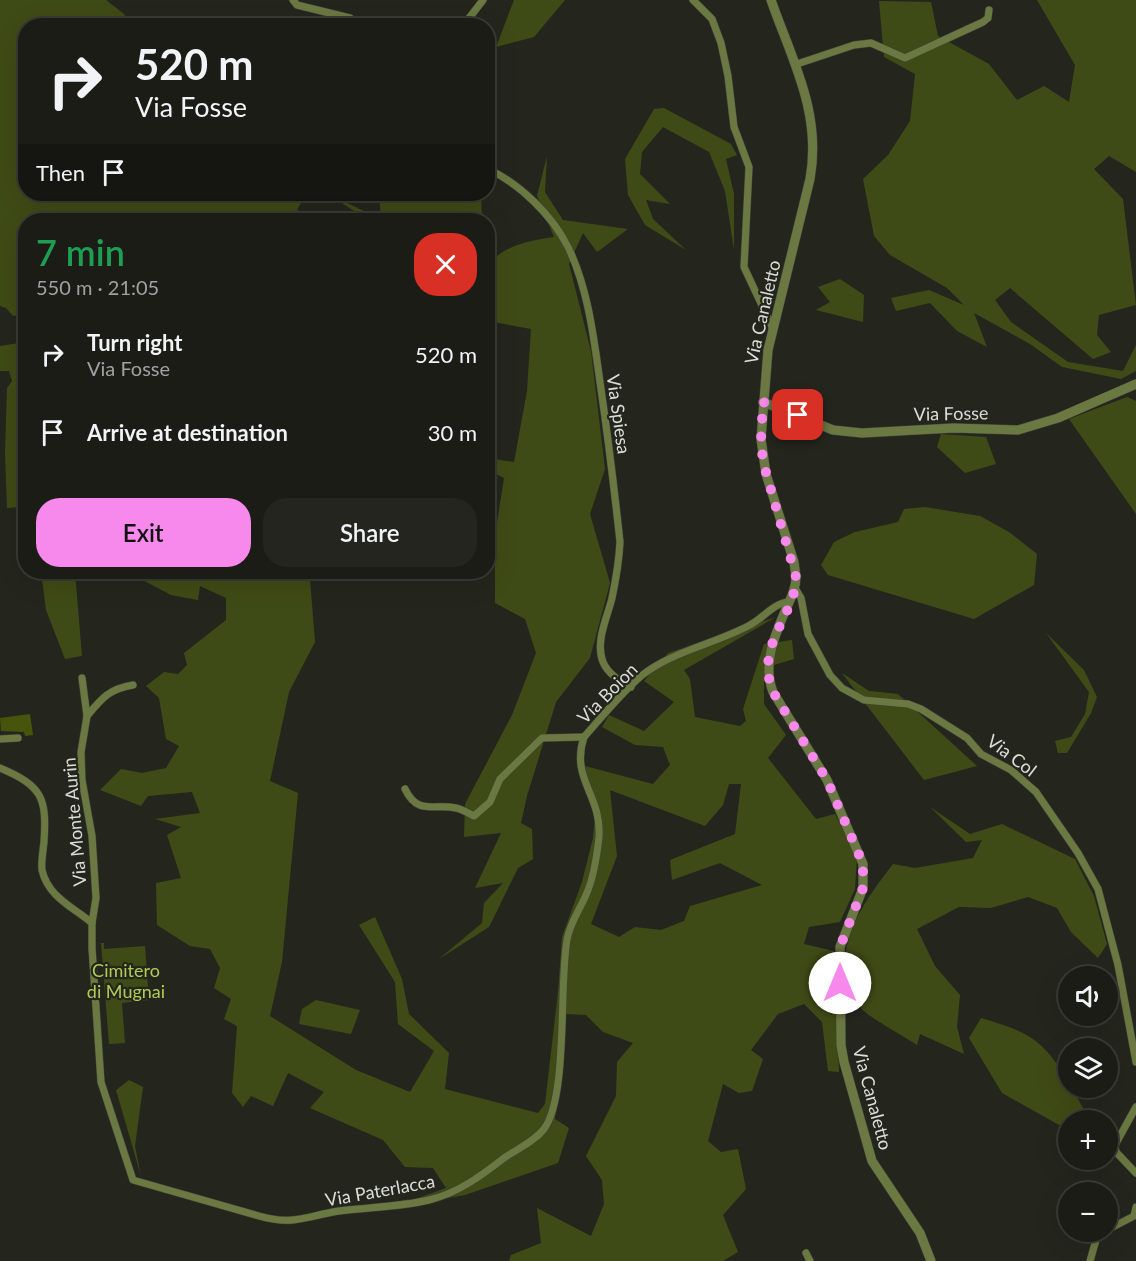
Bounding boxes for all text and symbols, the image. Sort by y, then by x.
text: 520 m [135,39,253,89]
icon: right [36,42,114,120]
text: Via Fosse [135,90,247,123]
icon: arrive [97,156,130,189]
text: Then [36,159,85,186]
text: 7 min [36,230,125,274]
button: close [414,233,477,296]
street label: Via Canaletto [739,258,785,366]
text: 550 m · 21:05 [36,275,159,299]
text: Turn right [87,329,182,356]
icon: right [36,338,69,371]
text: 520 m [415,341,477,368]
text: Via Fosse [87,356,170,380]
street label: Via Spiesa [603,373,635,455]
pin [772,389,823,440]
icon: arrive [781,398,814,431]
street label: Via Fosse [913,401,989,425]
icon: arrive [36,416,69,449]
text: Arrive at destination [87,419,288,446]
text: 30 m [428,419,477,446]
button: Exit [36,498,251,567]
button: Share [263,498,477,567]
street label: Via Boion [572,658,642,728]
street label: Via Col [983,729,1041,781]
street label: Via Monte Aurin [57,757,91,887]
position arrow [808,951,872,1015]
park label: Cimitero di Mugnai [87,959,165,1002]
map controls [1058,966,1118,1242]
button: sound [1058,966,1118,1026]
button: layers [1058,1038,1118,1098]
street label: Via Canaletto [849,1044,897,1152]
button: + [1058,1110,1118,1170]
street label: Via Paterlacca [323,1170,437,1210]
button: − [1058,1182,1118,1242]

